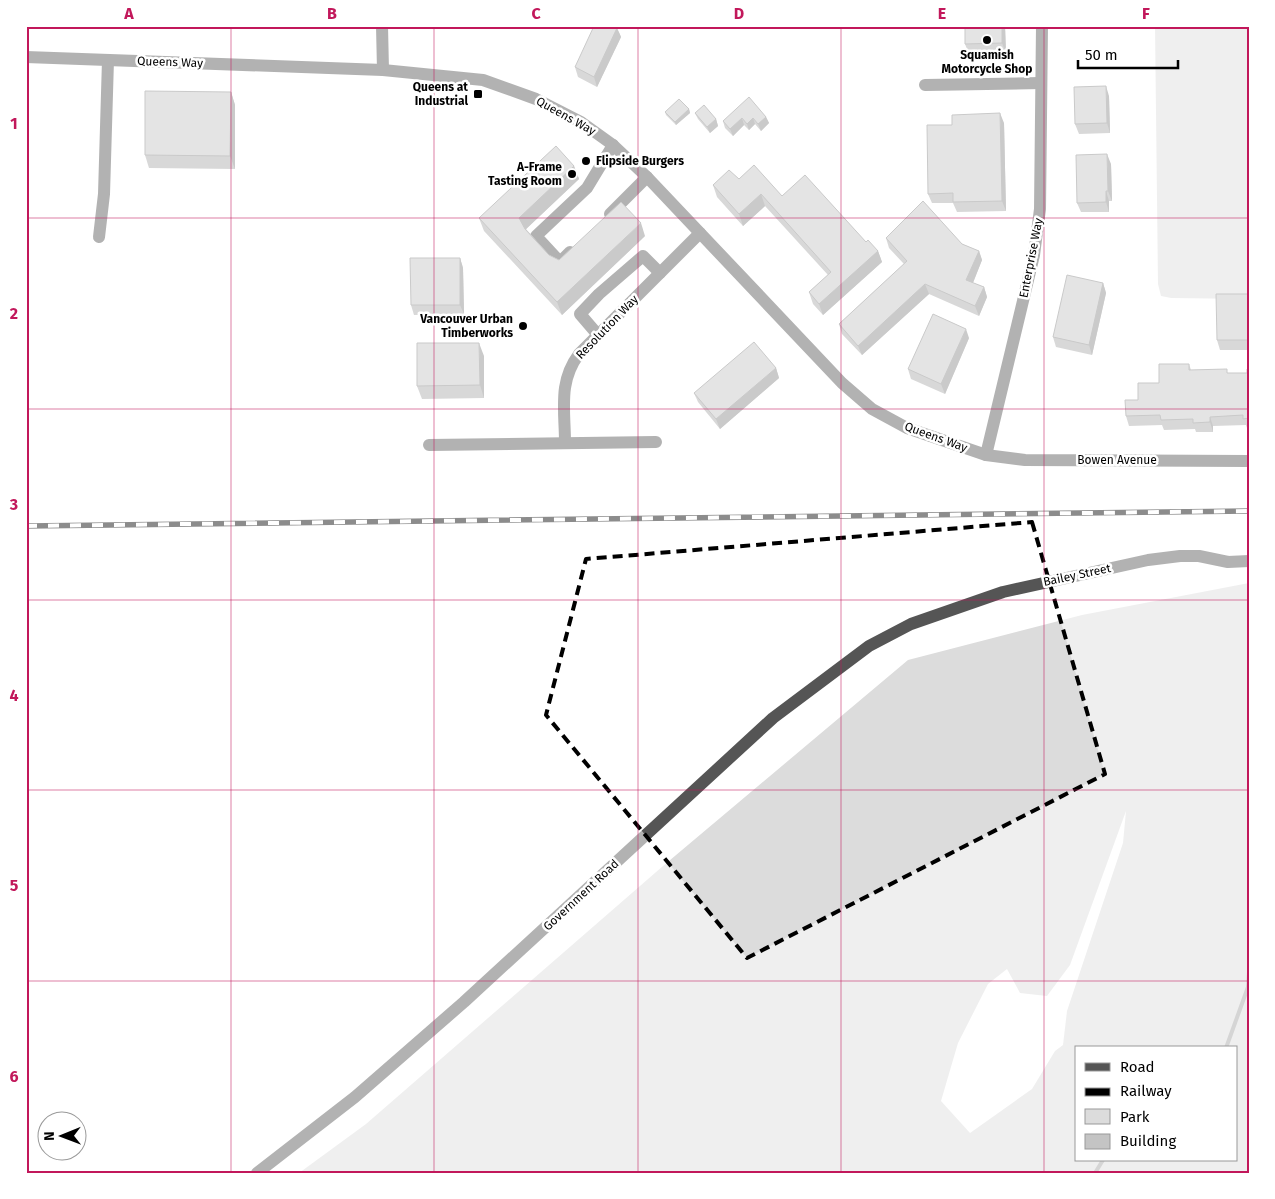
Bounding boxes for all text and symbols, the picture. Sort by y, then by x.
text: A [123,4,134,23]
text: B [327,4,337,23]
text: C [531,4,541,23]
text: D [734,4,744,23]
text: E [938,4,946,23]
text: F [1142,4,1150,23]
marker: Squamish Motorcycle Shop [981,34,993,46]
scale bar [1078,38,1178,70]
text: 50 m [1085,46,1118,64]
place label: Squamish Motorcycle Shop [942,48,1032,76]
street label: Queens Way [137,54,203,70]
place label: Queens at Industrial [413,80,468,108]
marker: Queens at Industrial [472,88,484,100]
street label: Queens Way [534,94,598,138]
text: 1 [10,114,18,133]
place label: Flipside Burgers [596,154,684,168]
marker: Flipside Burgers [580,155,592,167]
place label: A-Frame Tasting Room [488,160,562,188]
marker: A-Frame Tasting Room [566,168,578,180]
street label: Enterprise Way [1016,217,1046,299]
street label: Resolution Way [573,292,641,362]
text: 2 [10,304,18,323]
place label: Vancouver Urban Timberworks [419,312,513,340]
marker: Vancouver Urban Timberworks [517,320,529,332]
street label: Queens Way [903,419,969,455]
street label: Bowen Avenue [1077,453,1157,467]
text: 3 [9,495,18,514]
street label: Bailey Street [1042,561,1113,589]
text: 4 [9,686,19,705]
street label: Government Road [541,857,621,933]
text: 5 [10,876,19,895]
legend [1075,1046,1238,1162]
text: Road [1120,1058,1155,1076]
text: 6 [9,1067,19,1086]
text: Railway [1120,1082,1172,1100]
text: Park [1120,1108,1150,1126]
north arrow [38,1112,88,1162]
text: N [41,1131,58,1141]
text: Building [1120,1132,1176,1150]

